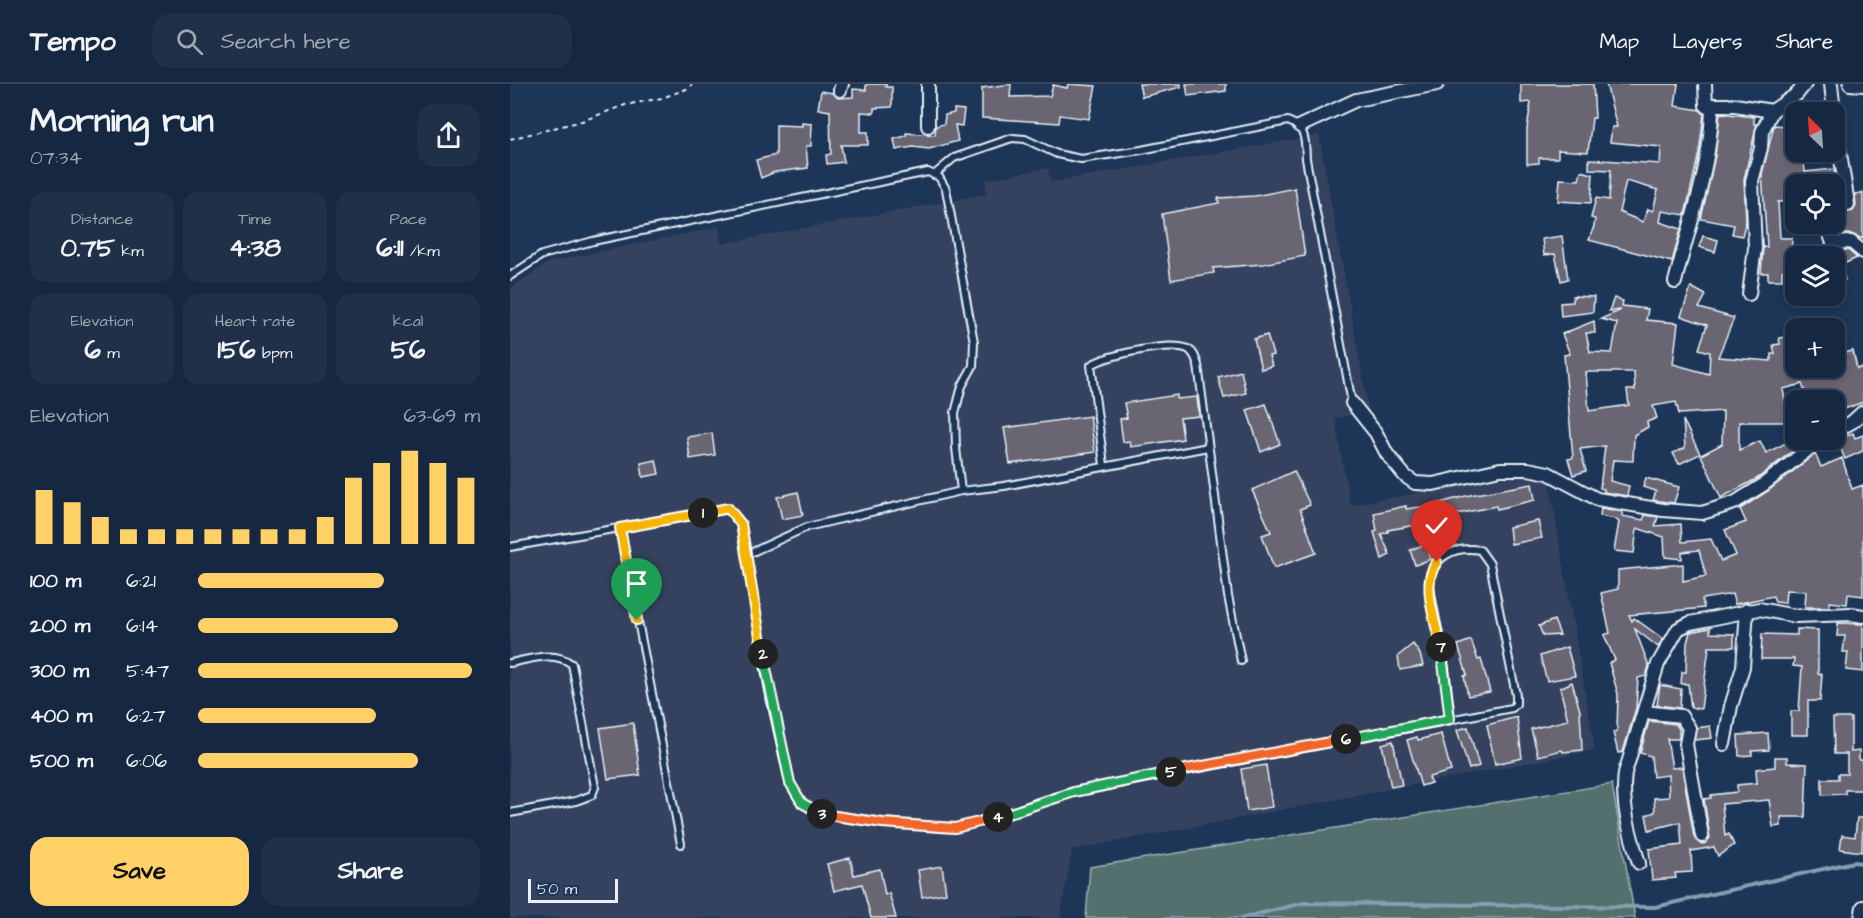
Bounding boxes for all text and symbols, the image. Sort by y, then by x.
search box [152,14,572,68]
text: Tempo [30,22,116,61]
icon: search [173,25,206,58]
text: Search here [221,26,351,57]
text: Map [1599,27,1639,56]
text: Layers [1672,27,1742,56]
text: Share [1775,27,1833,56]
text: Morning run [30,98,214,144]
north arrow [1785,102,1845,162]
map controls [1785,102,1845,450]
button: share [417,104,480,167]
text: 07:34 [30,144,82,172]
button: locate [1785,174,1845,234]
text: Distance [71,208,133,230]
text: Time [238,208,272,230]
text: Pace [389,208,427,230]
text: 0.75 [60,230,115,266]
text: 4:38 [229,230,281,266]
text: 6:11 [376,230,404,266]
text: km [115,240,144,262]
text: /km [404,240,440,262]
button: layers [1785,246,1845,306]
text: Elevation [71,310,133,332]
text: Heart rate [215,310,295,332]
text: kcal [393,310,423,332]
button: + [1785,318,1845,378]
text: 6 [84,332,101,368]
text: 156 [218,332,256,368]
text: 56 [391,332,425,368]
text: m [101,342,120,364]
text: bpm [256,342,292,364]
button: − [1785,390,1845,450]
text: Elevation [30,402,109,430]
text: 63–69 m [404,402,480,430]
pin: 1 [688,498,718,528]
pin [1411,500,1462,562]
text: 1 [702,502,704,524]
icon: check [1420,509,1453,542]
pin [611,558,662,620]
text: 100 m [30,567,81,595]
text: 6:21 [126,567,156,595]
icon: arrive [620,567,653,600]
text: 200 m [30,612,90,640]
text: 6:14 [126,612,158,640]
pin: 7 [1426,632,1456,662]
text: 7 [1436,636,1446,658]
pin: 2 [748,639,778,669]
text: 2 [758,643,768,665]
text: 300 m [30,657,89,685]
text: 5:47 [126,657,169,685]
text: 400 m [30,702,92,730]
text: 6:27 [126,702,166,730]
pin: 6 [1331,724,1361,754]
text: 6 [1341,728,1351,750]
text: 500 m [30,747,93,775]
text: 6:06 [126,747,167,775]
pin: 5 [1156,757,1186,787]
text: 5 [1165,761,1177,783]
pin: 3 [807,799,837,829]
pin: 4 [983,802,1013,832]
text: 3 [818,803,826,825]
text: 4 [993,806,1003,828]
button: Save [30,837,249,906]
button: Share [261,837,480,906]
scale bar [528,876,618,904]
text: 50 m [537,878,577,900]

